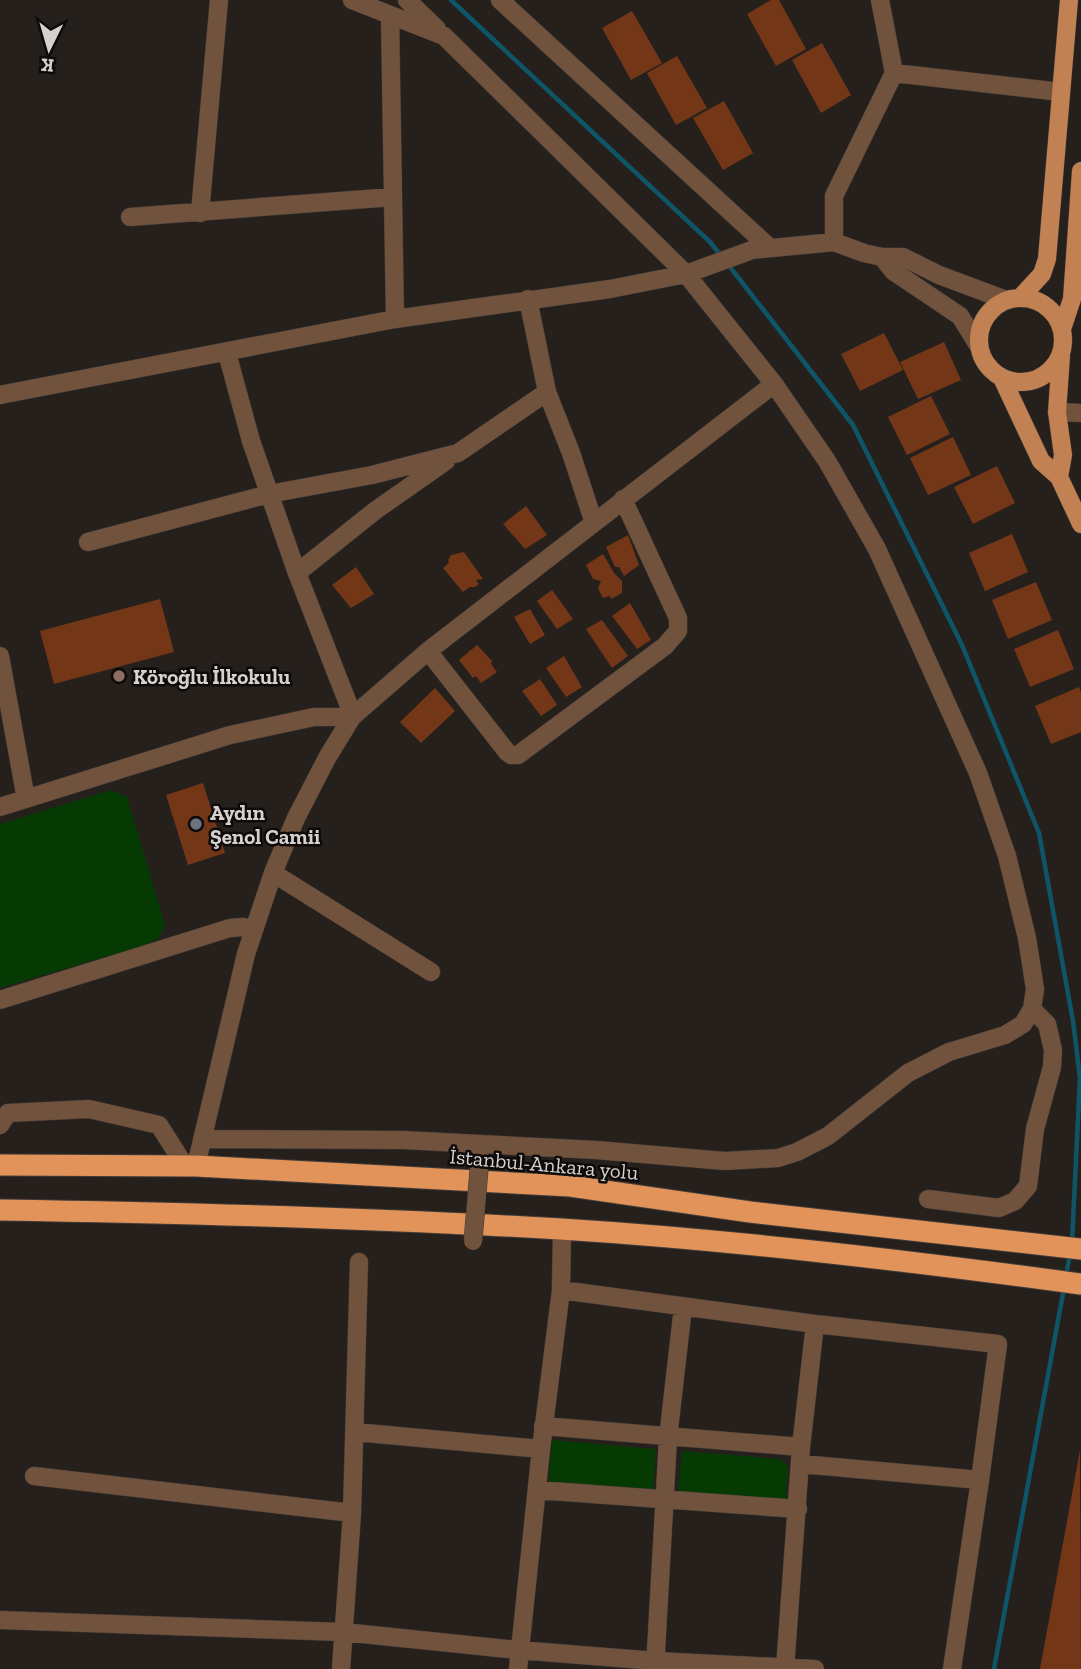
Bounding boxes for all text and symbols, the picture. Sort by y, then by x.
north arrow [14,14,84,84]
text: K [40,53,55,77]
place label: Köroğlu İlkokulu [133,664,290,689]
marker: Köroğlu İlkokulu [111,668,127,684]
place label: Aydın Şenol Camii [210,800,320,849]
marker: Aydın Şenol Camii [188,816,204,832]
street label: İstanbul-Ankara yolu [449,1143,640,1185]

